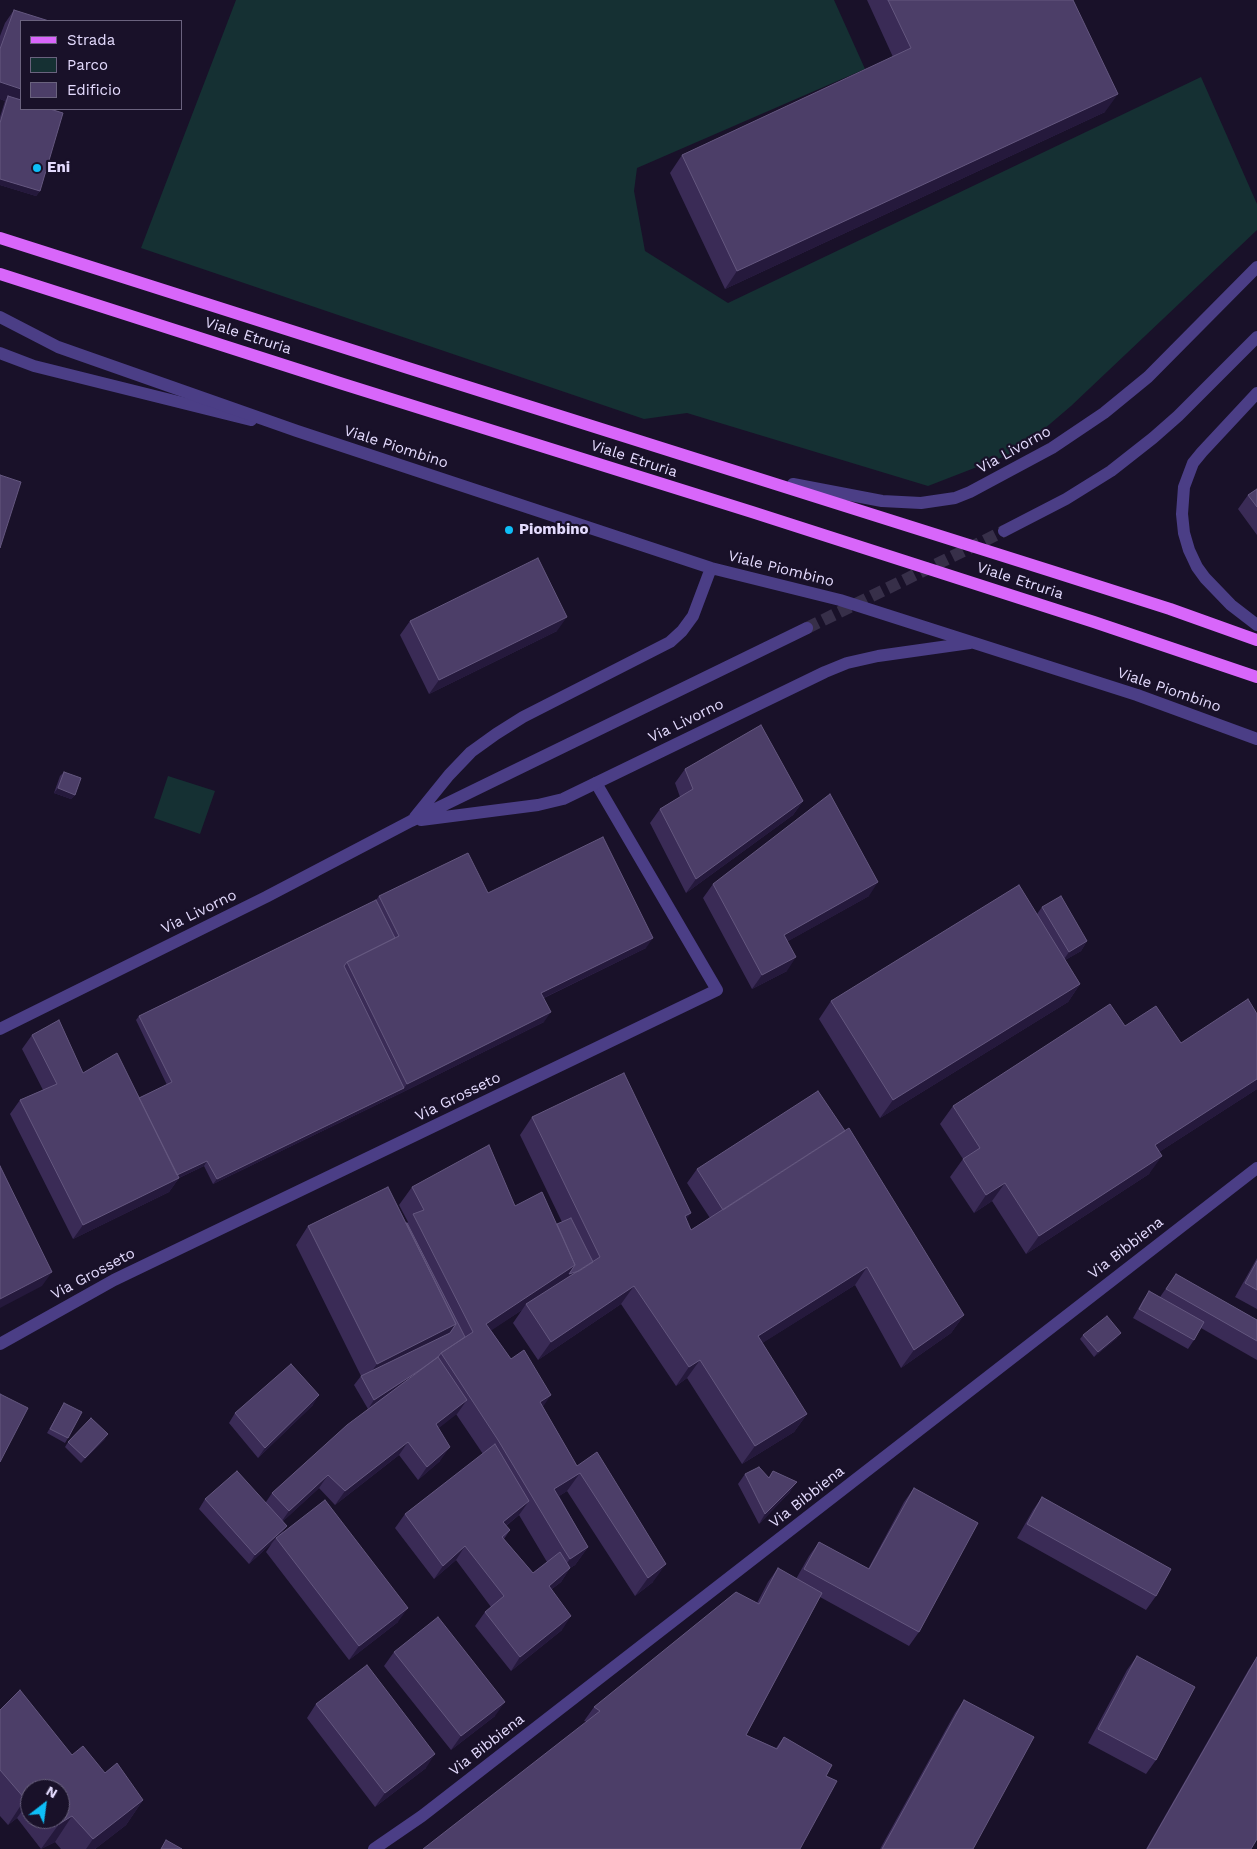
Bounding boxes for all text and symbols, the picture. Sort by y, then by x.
legend [20,20,182,110]
text: Strada [67,31,115,49]
text: Parco [67,56,108,74]
text: Edificio [67,81,121,99]
place label: Eni [47,159,70,177]
marker: Eni [31,162,43,174]
street label: Viale Etruria [202,314,294,358]
street label: Viale Piombino [342,422,450,472]
street label: Via Livorno [974,422,1054,478]
street label: Viale Etruria [588,437,680,481]
place label: Piombino [519,521,589,539]
marker: Piombino [503,524,515,536]
street label: Viale Piombino [726,547,836,591]
street label: Viale Etruria [974,559,1066,603]
street label: Viale Piombino [1115,664,1223,716]
street label: Via Livorno [645,695,727,747]
street label: Via Livorno [158,886,240,938]
street label: Via Grosseto [412,1069,504,1125]
street label: Via Bibbiena [1085,1213,1167,1283]
street label: Via Grosseto [48,1244,138,1304]
street label: Via Bibbiena [766,1462,848,1532]
street label: Via Bibbiena [446,1710,528,1780]
north arrow [20,1779,70,1829]
text: N [44,1782,60,1801]

